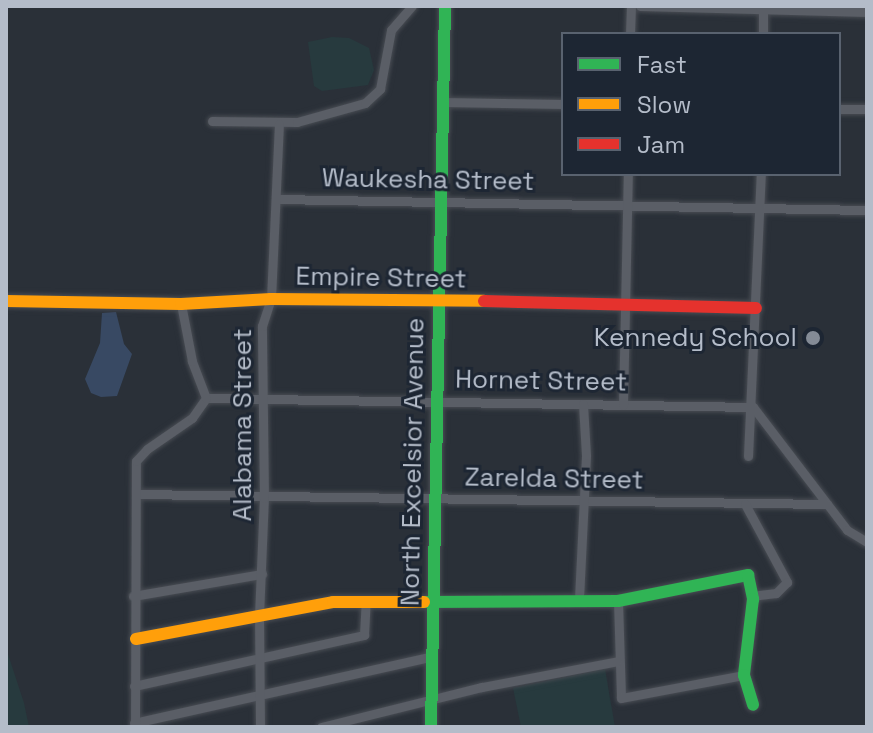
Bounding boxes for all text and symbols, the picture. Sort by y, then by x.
legend [561,32,841,176]
text: Fast [637,49,687,80]
text: Slow [637,89,691,120]
text: Jam [637,129,685,160]
street label: Waukesha Street [322,163,534,197]
street label: Empire Street [295,261,467,295]
street label: North Excelsior Avenue [395,317,431,607]
place label: Kennedy School [594,322,797,354]
street label: Alabama Street [227,329,259,521]
marker: Kennedy School [804,329,822,347]
street label: Hornet Street [455,364,627,398]
street label: Zarelda Street [464,462,644,496]

